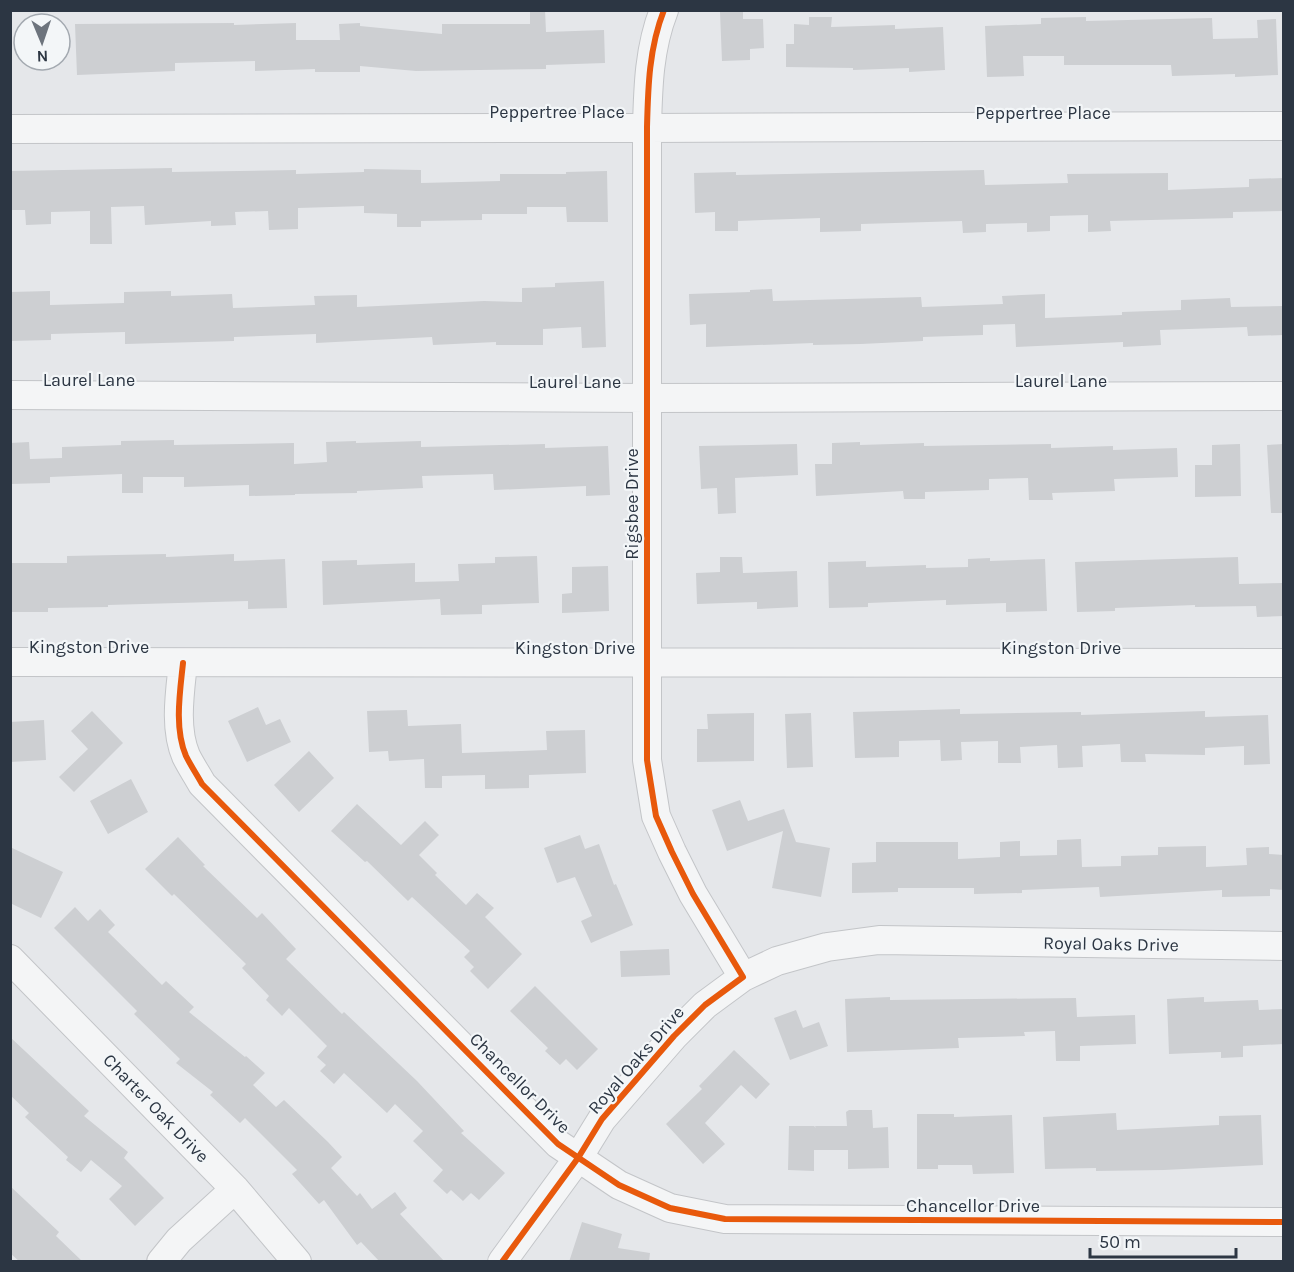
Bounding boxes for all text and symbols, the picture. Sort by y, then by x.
north arrow [12,12,72,72]
text: N [36,47,49,66]
street label: Peppertree Place [489,101,625,123]
street label: Peppertree Place [975,102,1111,124]
street label: Laurel Lane [43,369,135,391]
street label: Laurel Lane [1015,370,1107,392]
street label: Laurel Lane [529,371,621,393]
street label: Rigsbee Drive [621,448,643,560]
street label: Kingston Drive [29,636,149,658]
street label: Kingston Drive [515,637,635,659]
street label: Kingston Drive [1001,637,1121,659]
street label: Royal Oaks Drive [1043,932,1179,956]
street label: Royal Oaks Drive [583,1001,689,1119]
street label: Chancellor Drive [465,1028,575,1138]
street label: Charter Oak Drive [98,1049,214,1167]
street label: Chancellor Drive [906,1195,1040,1217]
scale bar [1090,1221,1236,1259]
text: 50 m [1099,1231,1141,1253]

